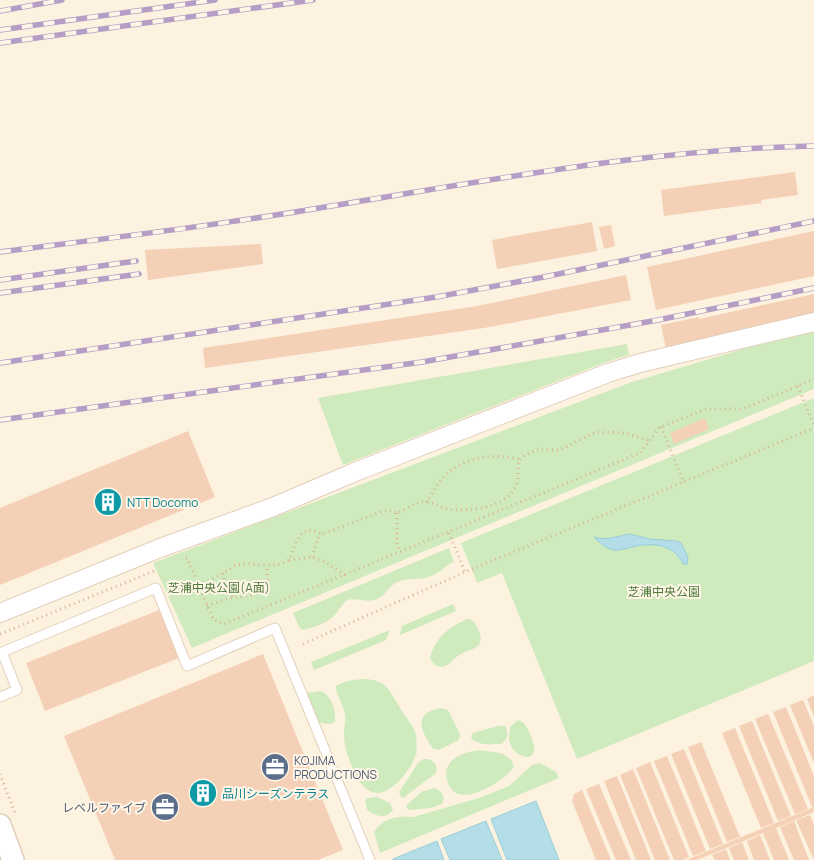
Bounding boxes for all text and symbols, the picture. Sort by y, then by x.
building icon: NTT Docomo [93,487,123,517]
place label: NTT Docomo [127,494,198,511]
park label: 芝浦中央公園(A面) [168,579,270,596]
park label: 芝浦中央公園 [628,583,700,600]
office icon: KOJIMA PRODUCTIONS [260,752,290,782]
place label: KOJIMA PRODUCTIONS [294,752,377,783]
building icon: 品川シーズンテラス [188,778,218,808]
place label: 品川シーズンテラス [222,785,329,802]
office icon: レベルファイブ [150,792,180,822]
place label: レベルファイブ [62,799,146,816]

